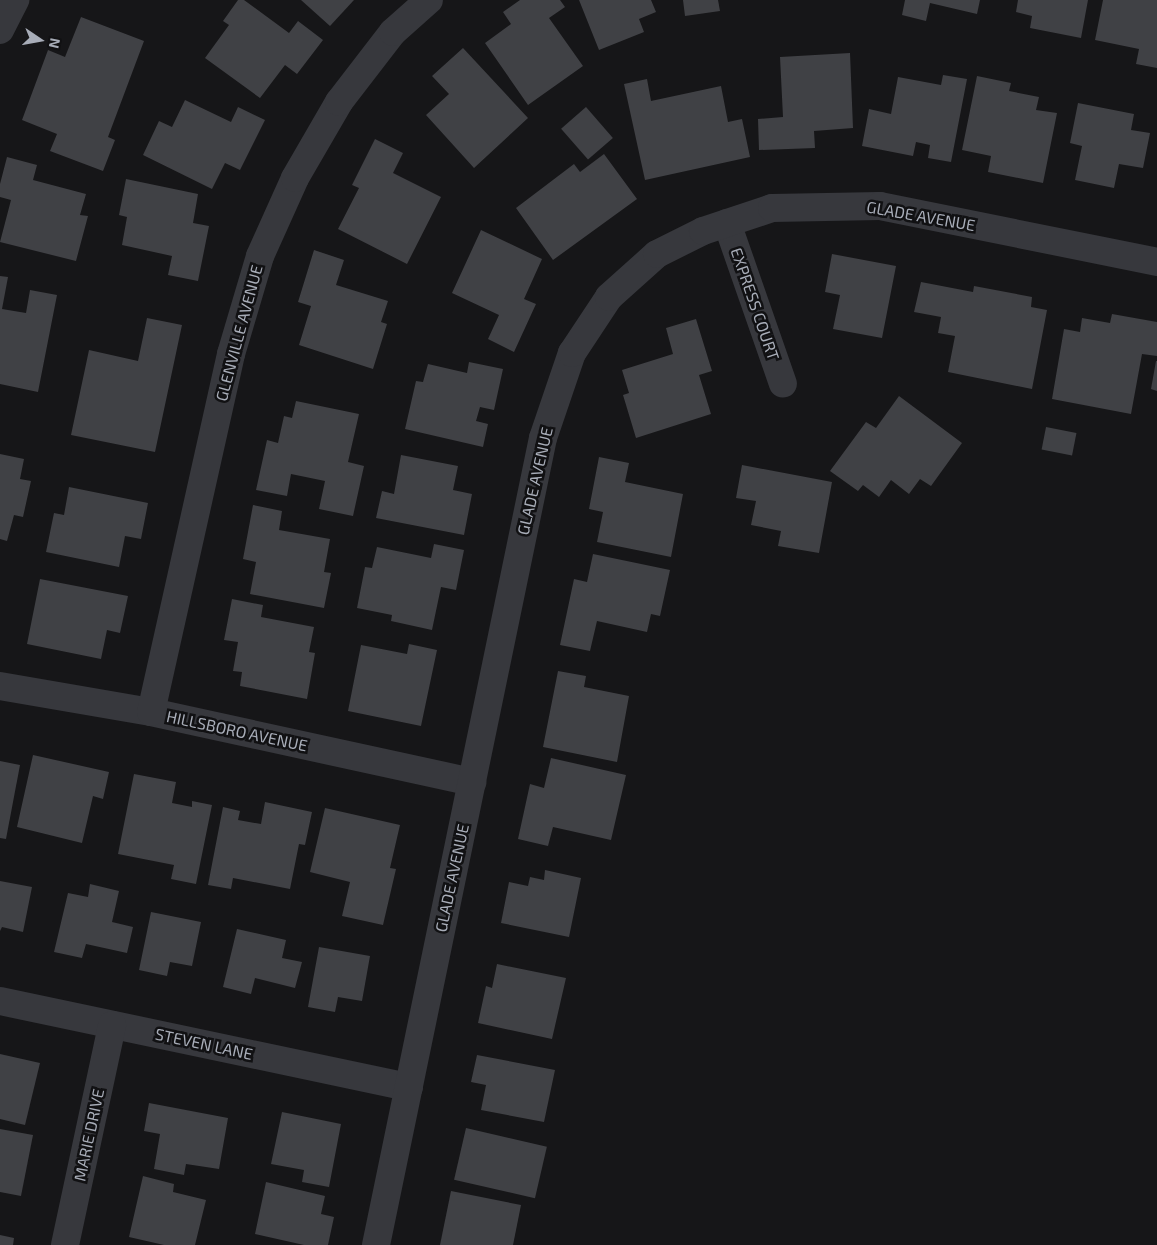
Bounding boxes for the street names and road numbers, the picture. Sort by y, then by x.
street label: GLADE AVENUE [865,197,977,235]
street label: EXPRESS COURT [727,245,783,363]
street label: GLENVILLE AVENUE [212,263,266,403]
street label: GLADE AVENUE [513,425,557,537]
street label: HILLSBORO AVENUE [165,707,309,755]
street label: GLADE AVENUE [431,822,473,934]
street label: STEVEN LANE [153,1024,255,1064]
street label: MARIE DRIVE [70,1087,108,1183]

